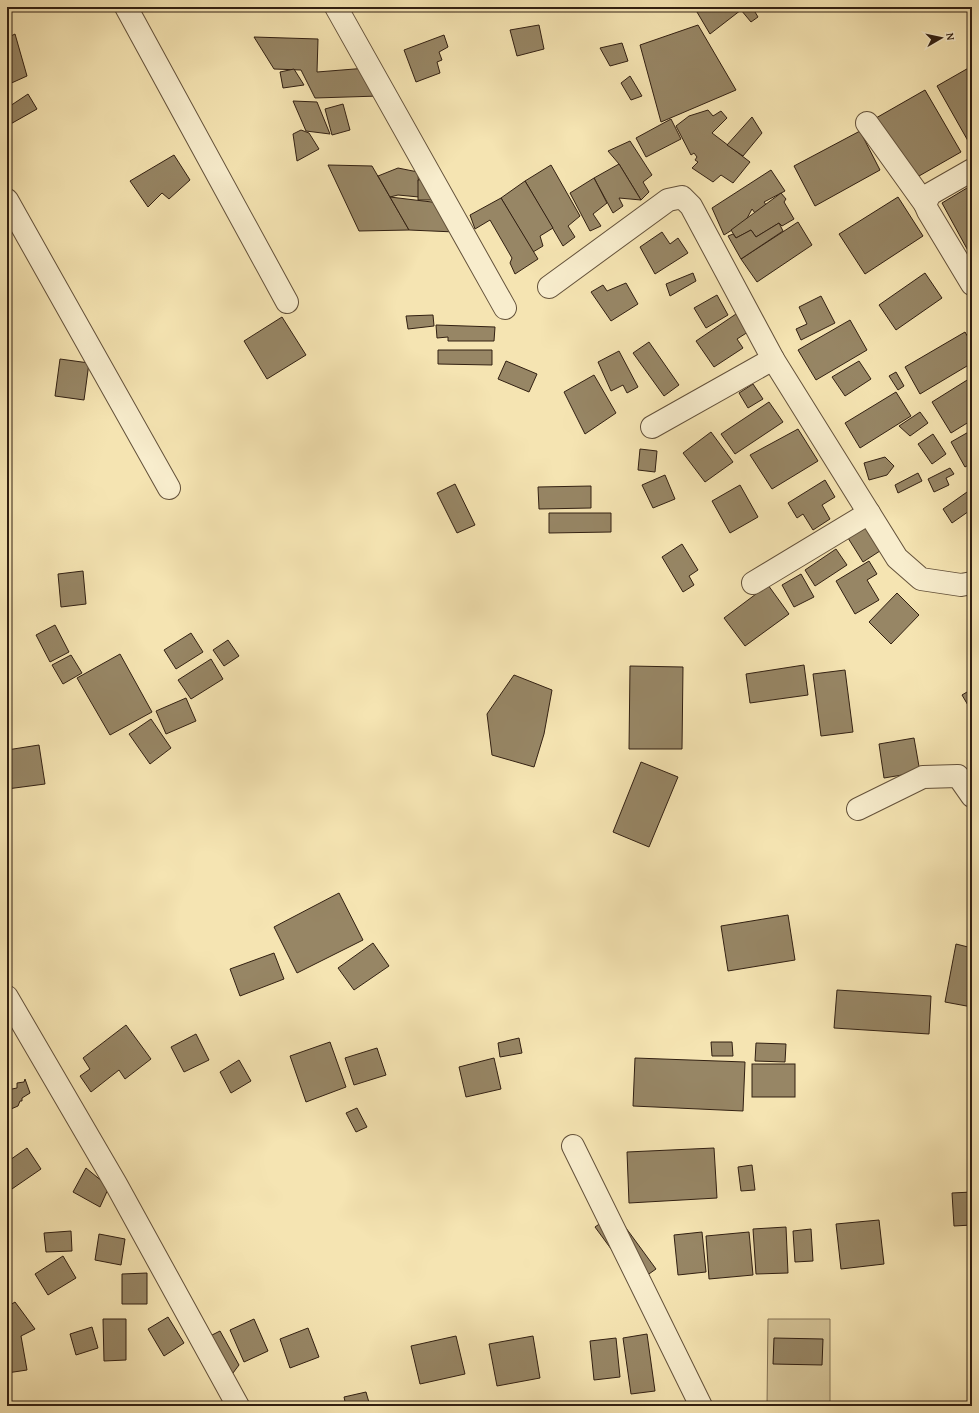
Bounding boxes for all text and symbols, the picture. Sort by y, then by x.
north arrow [921,18,961,58]
text: N [942,32,959,42]

